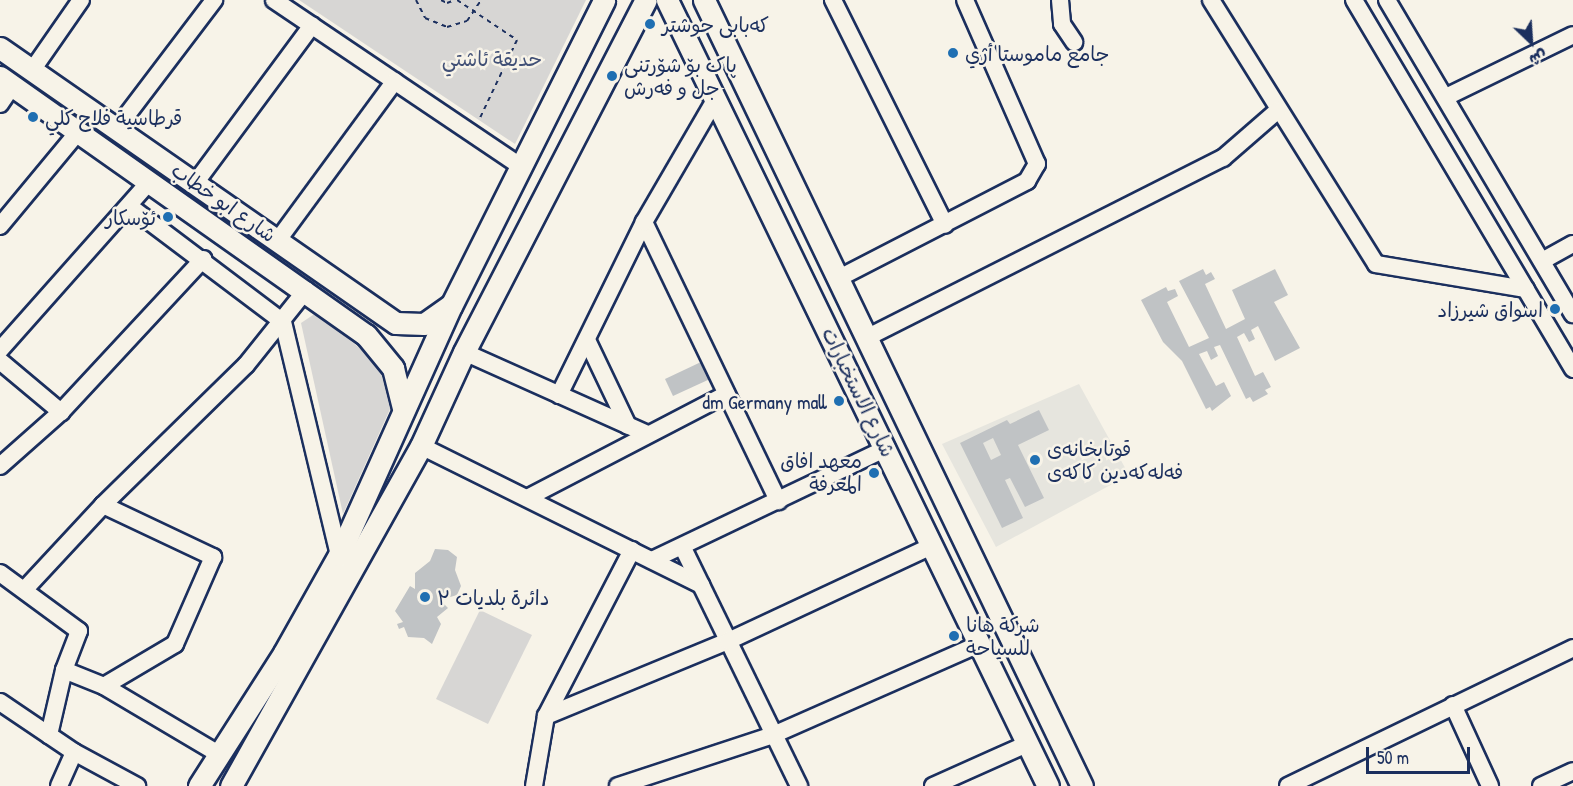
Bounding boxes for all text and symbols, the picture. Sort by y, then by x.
place label: کەبابی حوشتر [662,12,769,36]
north arrow [1501,12,1561,72]
marker: کەبابی حوشتر [643,17,657,31]
place label: جامع ماموستا أژي [965,41,1109,65]
text: ش [1526,45,1551,72]
park label: حديقة ئاشتي [442,46,542,70]
marker: جامع ماموستا أژي [946,46,960,60]
place label: پاک بۆ شۆرتنی جل و فەرش [624,52,737,99]
marker: پاک بۆ شۆرتنی جل و فەرش [605,69,619,83]
place label: قرطاسية فلاح كلي [45,105,182,129]
marker: قرطاسية فلاح كلي [26,110,40,124]
street label: شارع ابو خطاب [167,157,281,247]
place label: ئۆسکار [105,205,156,229]
marker: ئۆسکار [161,210,175,224]
place label: اسواق شيرزاد [1437,297,1543,321]
marker: اسواق شيرزاد [1548,302,1562,316]
street label: شارع الاستخبارات [817,323,901,461]
place label: dm Germany mall [702,389,827,413]
marker: dm Germany mall [832,394,846,408]
place label: قوتابخانەی فەلەکەدین کاکەی [1047,436,1183,483]
place label: معهد افاق المعرفة [780,449,862,496]
marker: قوتابخانەی فەلەکەدین کاکەی [1028,453,1042,467]
marker: معهد افاق المعرفة [867,466,881,480]
place label: دائرة بلديات ٣ [437,585,549,609]
marker: دائرة بلديات ٣ [418,590,432,604]
place label: شركة هانا للسياحة [966,612,1040,659]
marker: شركة هانا للسياحة [947,629,961,643]
scale bar [1369,735,1472,773]
text: 50 m [1377,745,1409,770]

